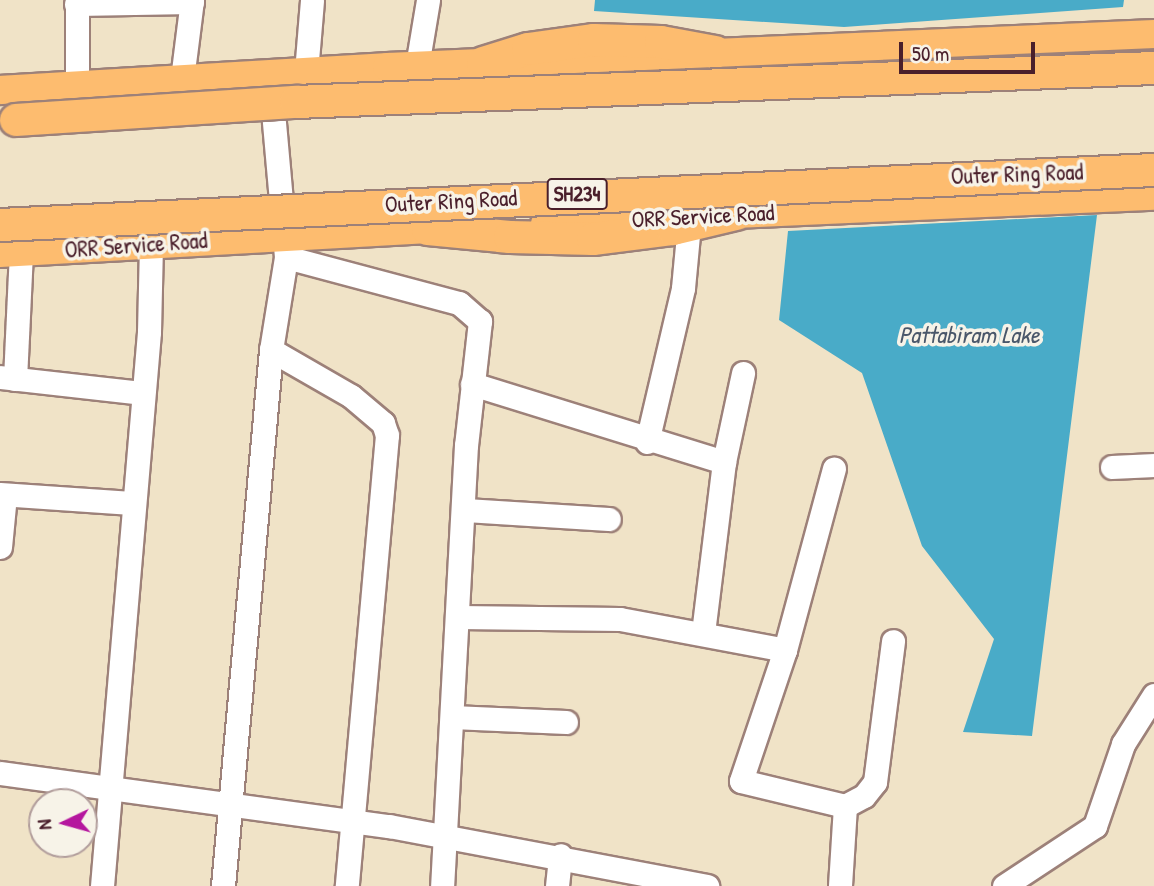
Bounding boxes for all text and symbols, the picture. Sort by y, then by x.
scale bar [902,28,1038,72]
text: 50 m [912,39,949,68]
street label: Outer Ring Road [950,158,1084,190]
road number: SH234 [546,176,608,212]
street label: Outer Ring Road [384,184,518,218]
street label: ORR Service Road [631,198,775,234]
street label: ORR Service Road [64,226,208,264]
water label: Pattabiram Lake [899,321,1039,349]
north arrow [28,788,98,858]
text: N [31,818,57,831]

